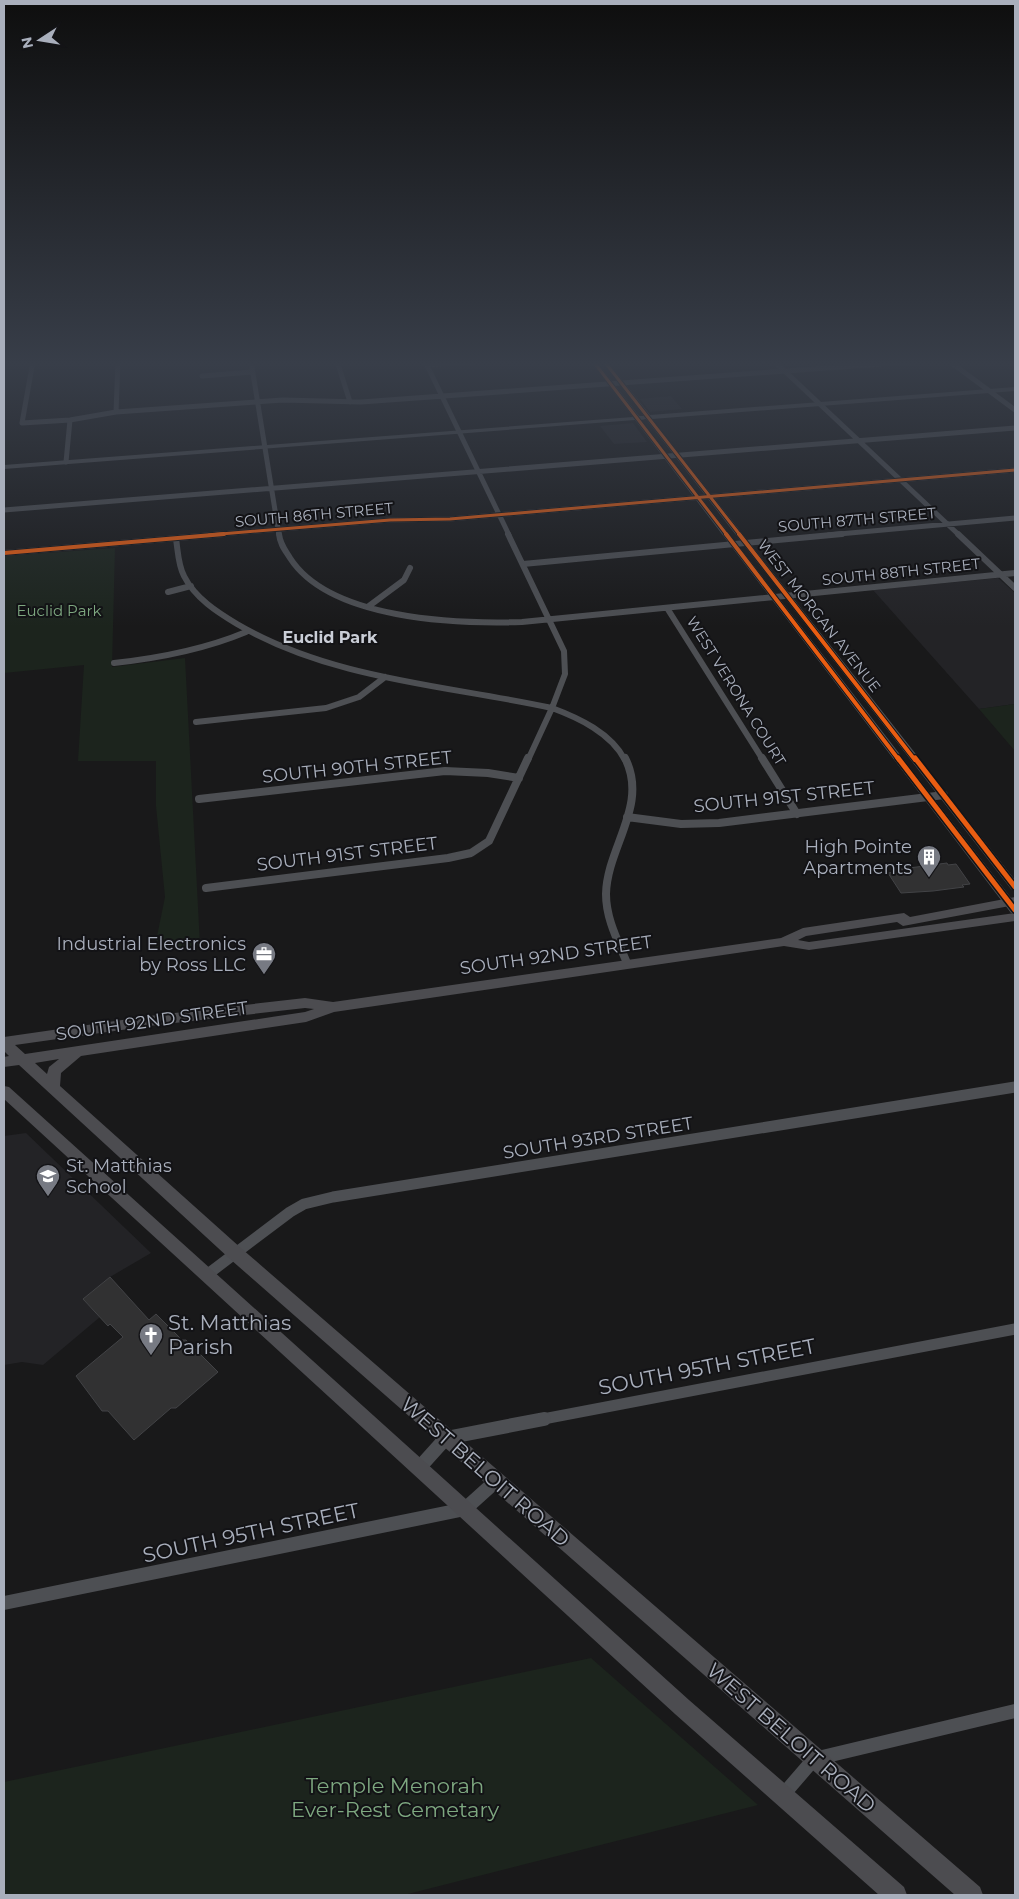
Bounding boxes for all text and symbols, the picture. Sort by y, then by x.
north arrow [15,15,65,65]
text: N [17,35,37,50]
street label: SOUTH 86TH STREET [234,498,394,531]
street label: SOUTH 87TH STREET [777,503,937,536]
street label: WEST MORGAN AVENUE [754,535,885,696]
street label: SOUTH 88TH STREET [821,554,981,589]
park label: Euclid Park [17,601,101,620]
street label: WEST VERONA COURT [683,613,790,769]
district label: Euclid Park [283,628,378,647]
street label: SOUTH 90TH STREET [261,746,454,788]
street label: SOUTH 91ST STREET [692,776,876,817]
street label: SOUTH 91ST STREET [255,832,439,876]
place label: High Pointe Apartments [803,836,912,879]
building icon: High Pointe Apartments [916,844,942,878]
street label: SOUTH 92ND STREET [458,931,654,979]
place label: Industrial Electronics by Ross LLC [56,933,246,976]
office icon: Industrial Electronics by Ross LLC [251,941,277,975]
street label: SOUTH 92ND STREET [54,997,250,1045]
street label: SOUTH 93RD STREET [501,1112,695,1164]
place label: St. Matthias School [66,1155,172,1198]
school or university icon: St. Matthias School [35,1163,61,1197]
place label: St. Matthias Parish [168,1310,291,1359]
church icon: St. Matthias Parish [138,1322,164,1356]
street label: SOUTH 95TH STREET [596,1333,818,1400]
street label: WEST BELOIT ROAD [396,1391,575,1552]
street label: SOUTH 95TH STREET [140,1497,361,1568]
street label: WEST BELOIT ROAD [702,1657,881,1818]
park label: Temple Menorah Ever-Rest Cemetary [291,1773,500,1822]

